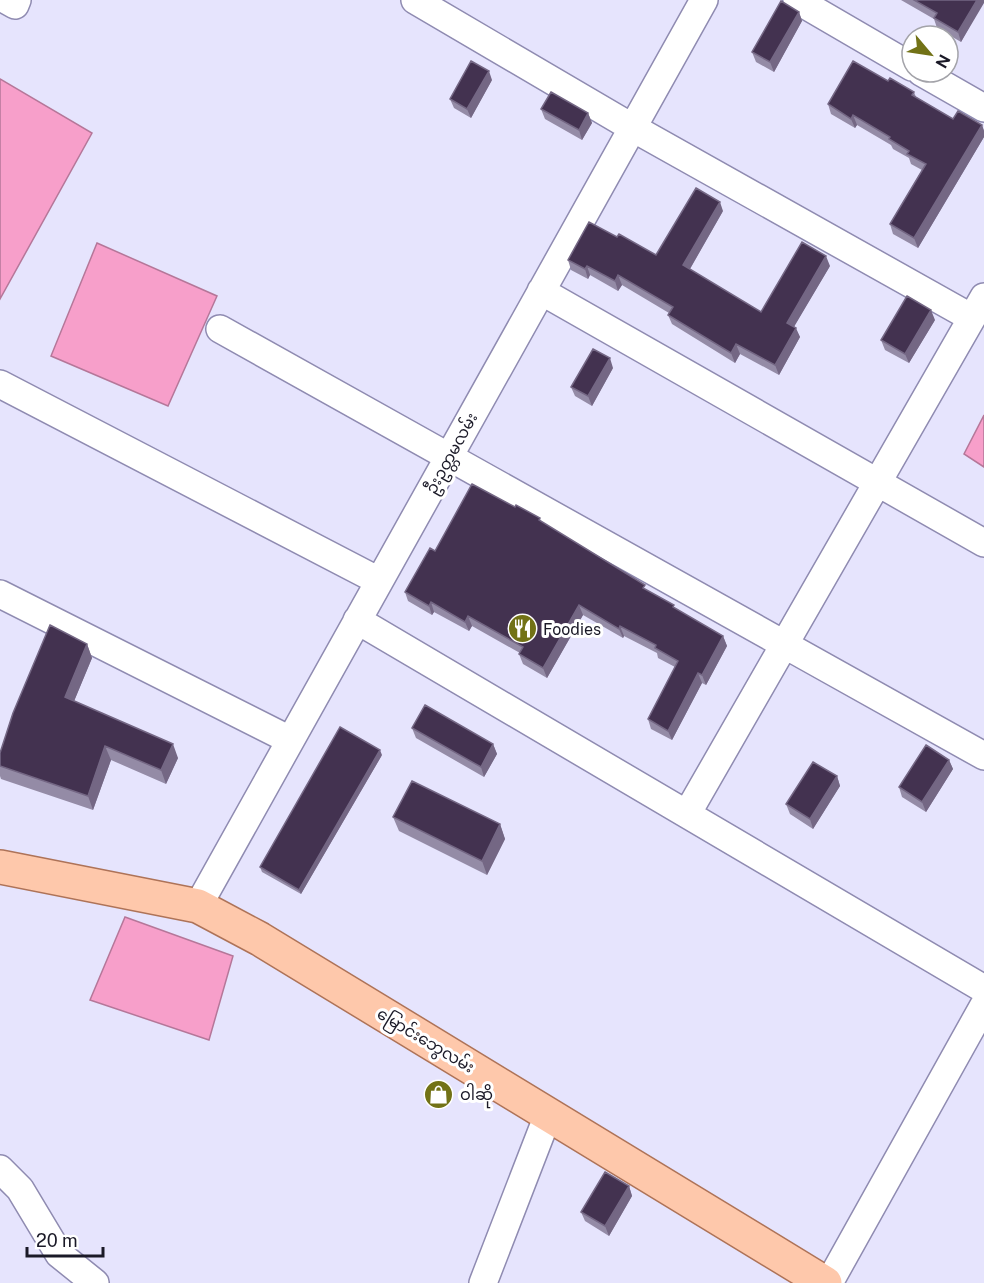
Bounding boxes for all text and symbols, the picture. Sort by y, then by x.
north arrow [900,24,960,84]
text: N [931,51,954,71]
street label: ဦးဥတ္တမလမ်း [420,408,485,499]
restaurant icon: Foodies [506,613,538,645]
place label: Foodies [543,620,601,639]
street label: မြောင်းဘွေလမ်း [372,1002,479,1080]
shop icon: ဝါဆို [423,1078,455,1110]
place label: ဝါဆို [460,1083,493,1109]
scale bar [27,1220,104,1258]
text: 20 m [36,1230,78,1251]

